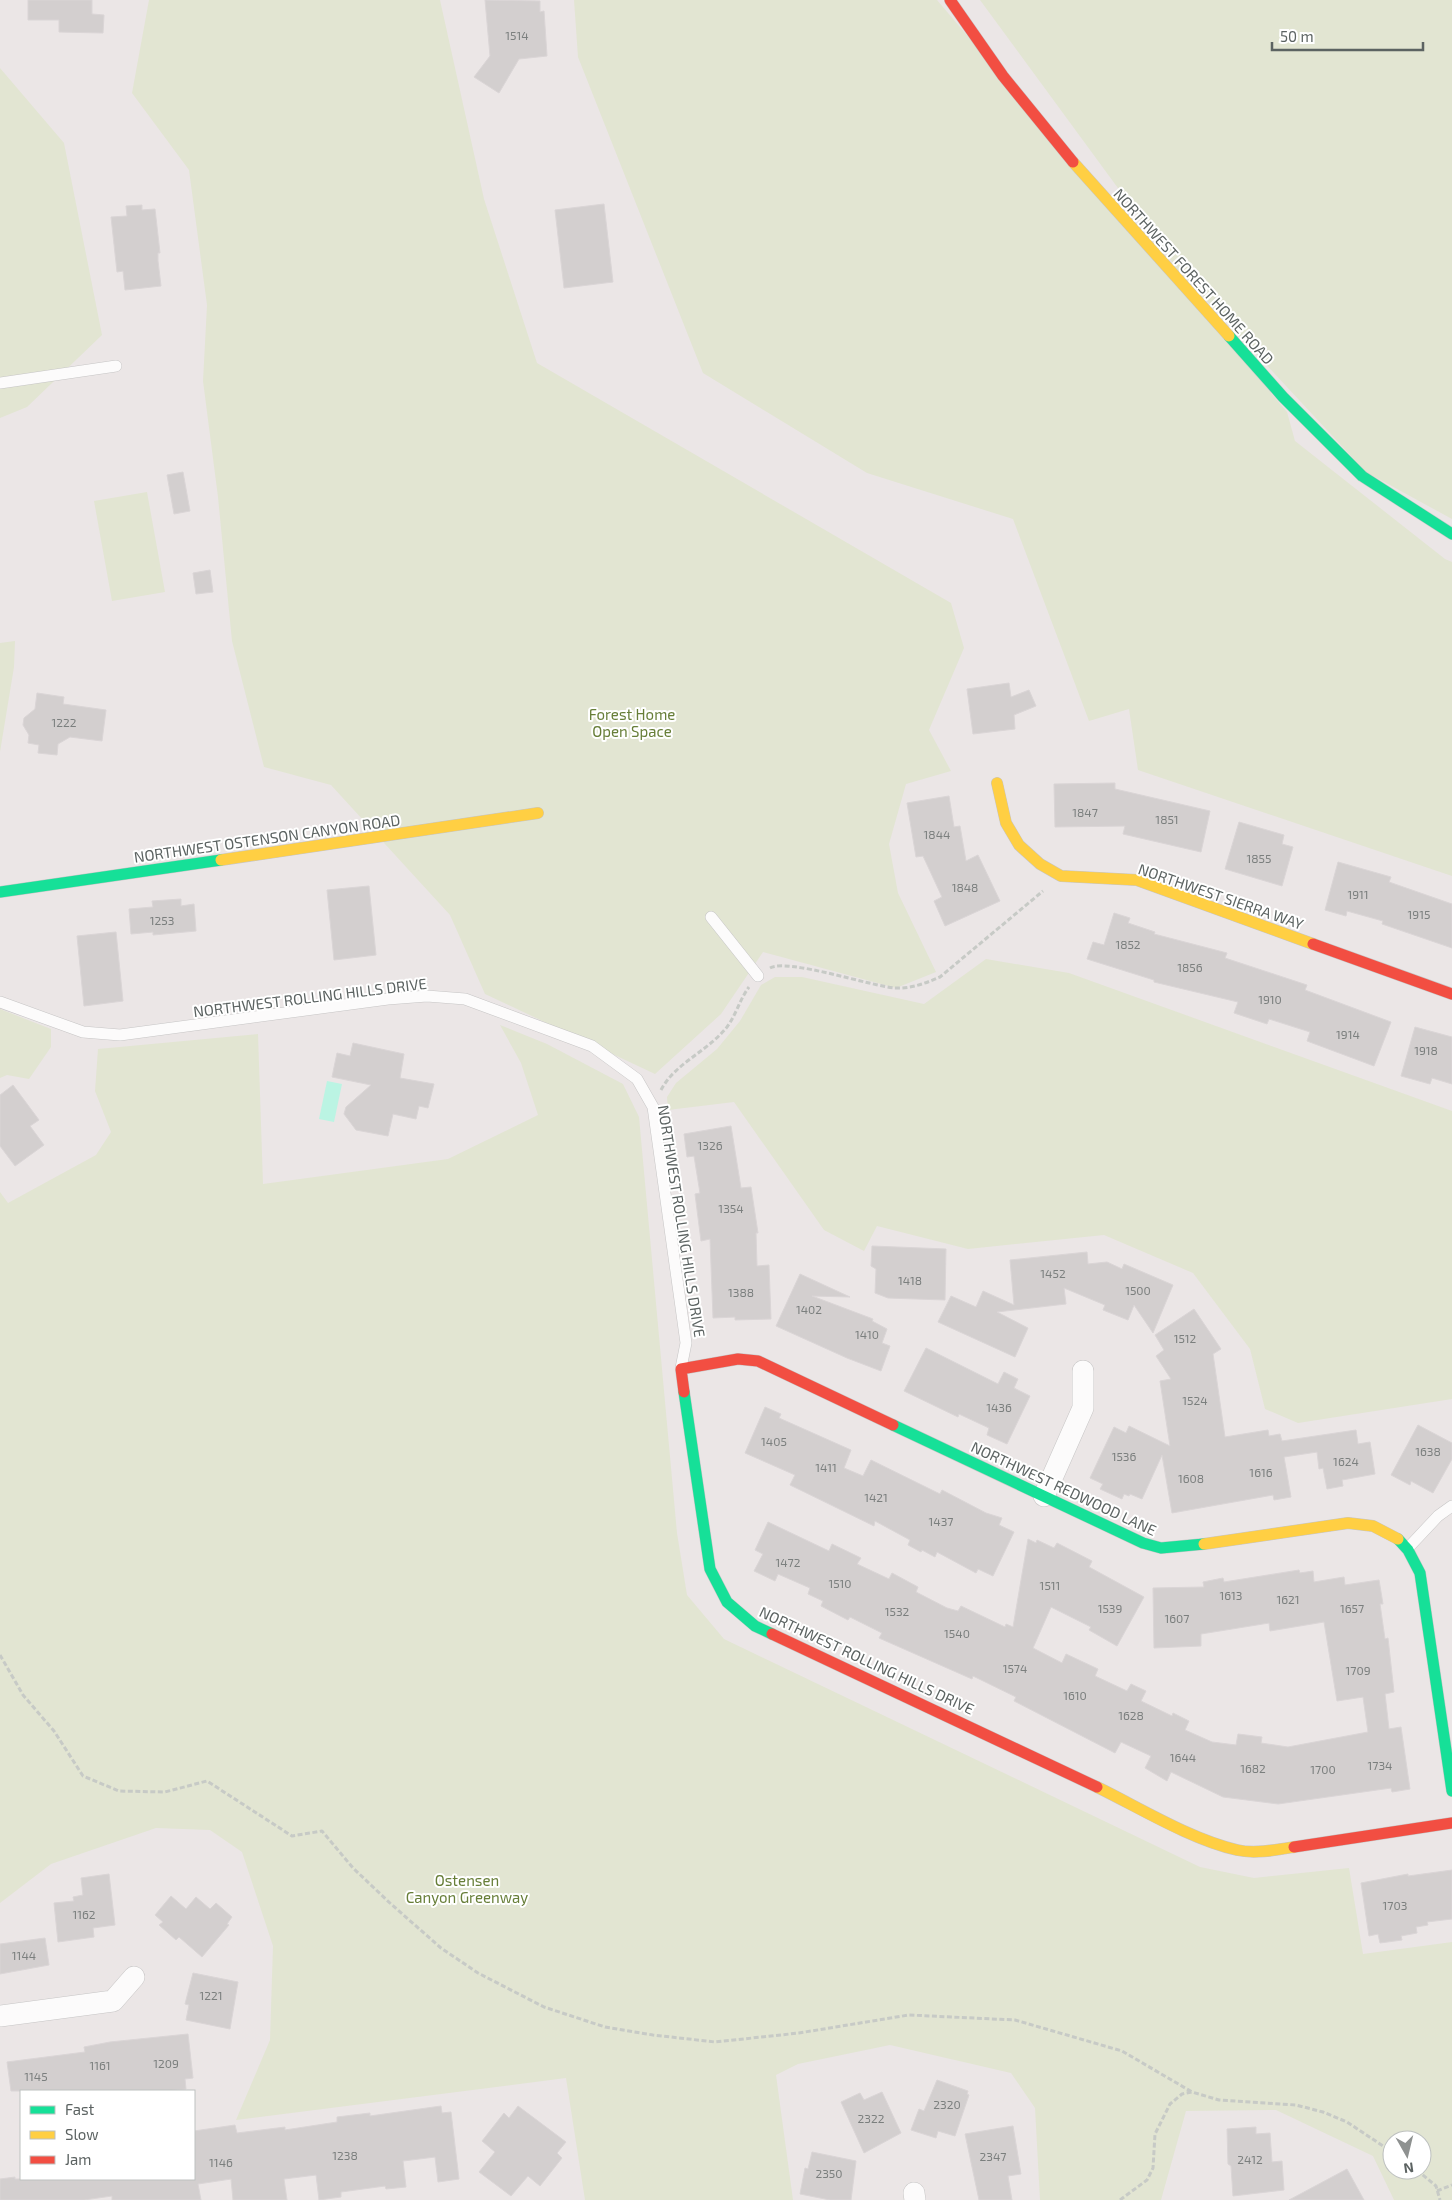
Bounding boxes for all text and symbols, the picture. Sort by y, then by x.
scale bar [1272,20,1423,52]
text: 50 m [1280,27,1314,45]
house number: 1514 [505,28,529,42]
street label: NORTHWEST FOREST HOME ROAD [1110,184,1278,368]
park label: Forest Home Open Space [589,705,675,740]
house number: 1222 [51,715,77,729]
house number: 1847 [1072,805,1098,819]
street label: NORTHWEST OSTENSON CANYON ROAD [133,810,401,866]
house number: 1851 [1155,812,1179,826]
house number: 1844 [924,827,950,841]
house number: 1855 [1247,851,1271,865]
street label: NORTHWEST SIERRA WAY [1136,859,1306,933]
house number: 1848 [952,880,978,894]
house number: 1911 [1347,887,1369,901]
house number: 1915 [1408,907,1430,921]
house number: 1253 [150,913,174,927]
house number: 1852 [1115,937,1141,951]
house number: 1856 [1177,960,1203,974]
street label: NORTHWEST ROLLING HILLS DRIVE [192,974,428,1020]
house number: 1910 [1258,992,1282,1006]
house number: 1914 [1336,1027,1360,1041]
house number: 1918 [1414,1043,1438,1057]
street label: NORTHWEST ROLLING HILLS DRIVE [655,1104,709,1338]
house number: 1326 [697,1138,723,1152]
house number: 1354 [718,1201,744,1215]
house number: 1452 [1040,1266,1066,1280]
house number: 1418 [898,1273,922,1287]
house number: 1500 [1125,1283,1151,1297]
house number: 1388 [728,1285,754,1299]
house number: 1402 [796,1302,822,1316]
house number: 1410 [855,1327,879,1341]
house number: 1512 [1174,1331,1197,1345]
house number: 1524 [1182,1393,1208,1407]
house number: 1436 [986,1400,1012,1414]
house number: 1405 [761,1434,787,1448]
street label: NORTHWEST REDWOOD LANE [968,1437,1160,1539]
house number: 1638 [1415,1444,1441,1458]
house number: 1536 [1112,1449,1137,1463]
house number: 1624 [1333,1454,1359,1468]
house number: 1411 [815,1460,837,1474]
house number: 1616 [1249,1465,1273,1479]
house number: 1608 [1178,1471,1204,1485]
house number: 1421 [864,1490,888,1504]
house number: 1437 [929,1514,953,1528]
house number: 1472 [775,1555,801,1569]
house number: 1510 [828,1576,852,1590]
house number: 1511 [1040,1578,1060,1592]
house number: 1613 [1219,1588,1243,1602]
house number: 1621 [1276,1592,1300,1606]
house number: 1539 [1098,1601,1123,1615]
house number: 1657 [1340,1601,1364,1615]
street label: NORTHWEST ROLLING HILLS DRIVE [757,1602,977,1718]
house number: 1532 [885,1604,910,1618]
house number: 1607 [1164,1611,1190,1625]
house number: 1540 [944,1626,970,1640]
house number: 1574 [1003,1661,1027,1675]
house number: 1709 [1345,1663,1371,1677]
house number: 1610 [1063,1688,1087,1702]
house number: 1628 [1118,1708,1144,1722]
house number: 1644 [1170,1750,1196,1764]
house number: 1734 [1368,1758,1392,1772]
house number: 1682 [1240,1761,1266,1775]
house number: 1700 [1310,1762,1336,1776]
park label: Ostensen Canyon Greenway [406,1871,528,1906]
house number: 1703 [1383,1898,1407,1912]
house number: 1162 [72,1907,96,1921]
house number: 1144 [12,1948,36,1962]
house number: 1221 [199,1988,223,2002]
house number: 1209 [153,2056,179,2070]
house number: 1161 [89,2058,111,2072]
house number: 1145 [24,2069,48,2083]
legend [20,2090,195,2180]
house number: 2320 [933,2097,961,2111]
text: Fast [65,2100,95,2118]
house number: 2322 [858,2111,885,2125]
text: Slow [65,2125,99,2143]
north arrow [1382,2130,1432,2180]
house number: 1238 [332,2148,358,2162]
house number: 2347 [980,2149,1006,2163]
text: Jam [65,2150,91,2168]
house number: 2412 [1237,2152,1263,2166]
house number: 1146 [209,2155,233,2169]
text: N [1403,2159,1415,2177]
house number: 2350 [815,2166,843,2180]

